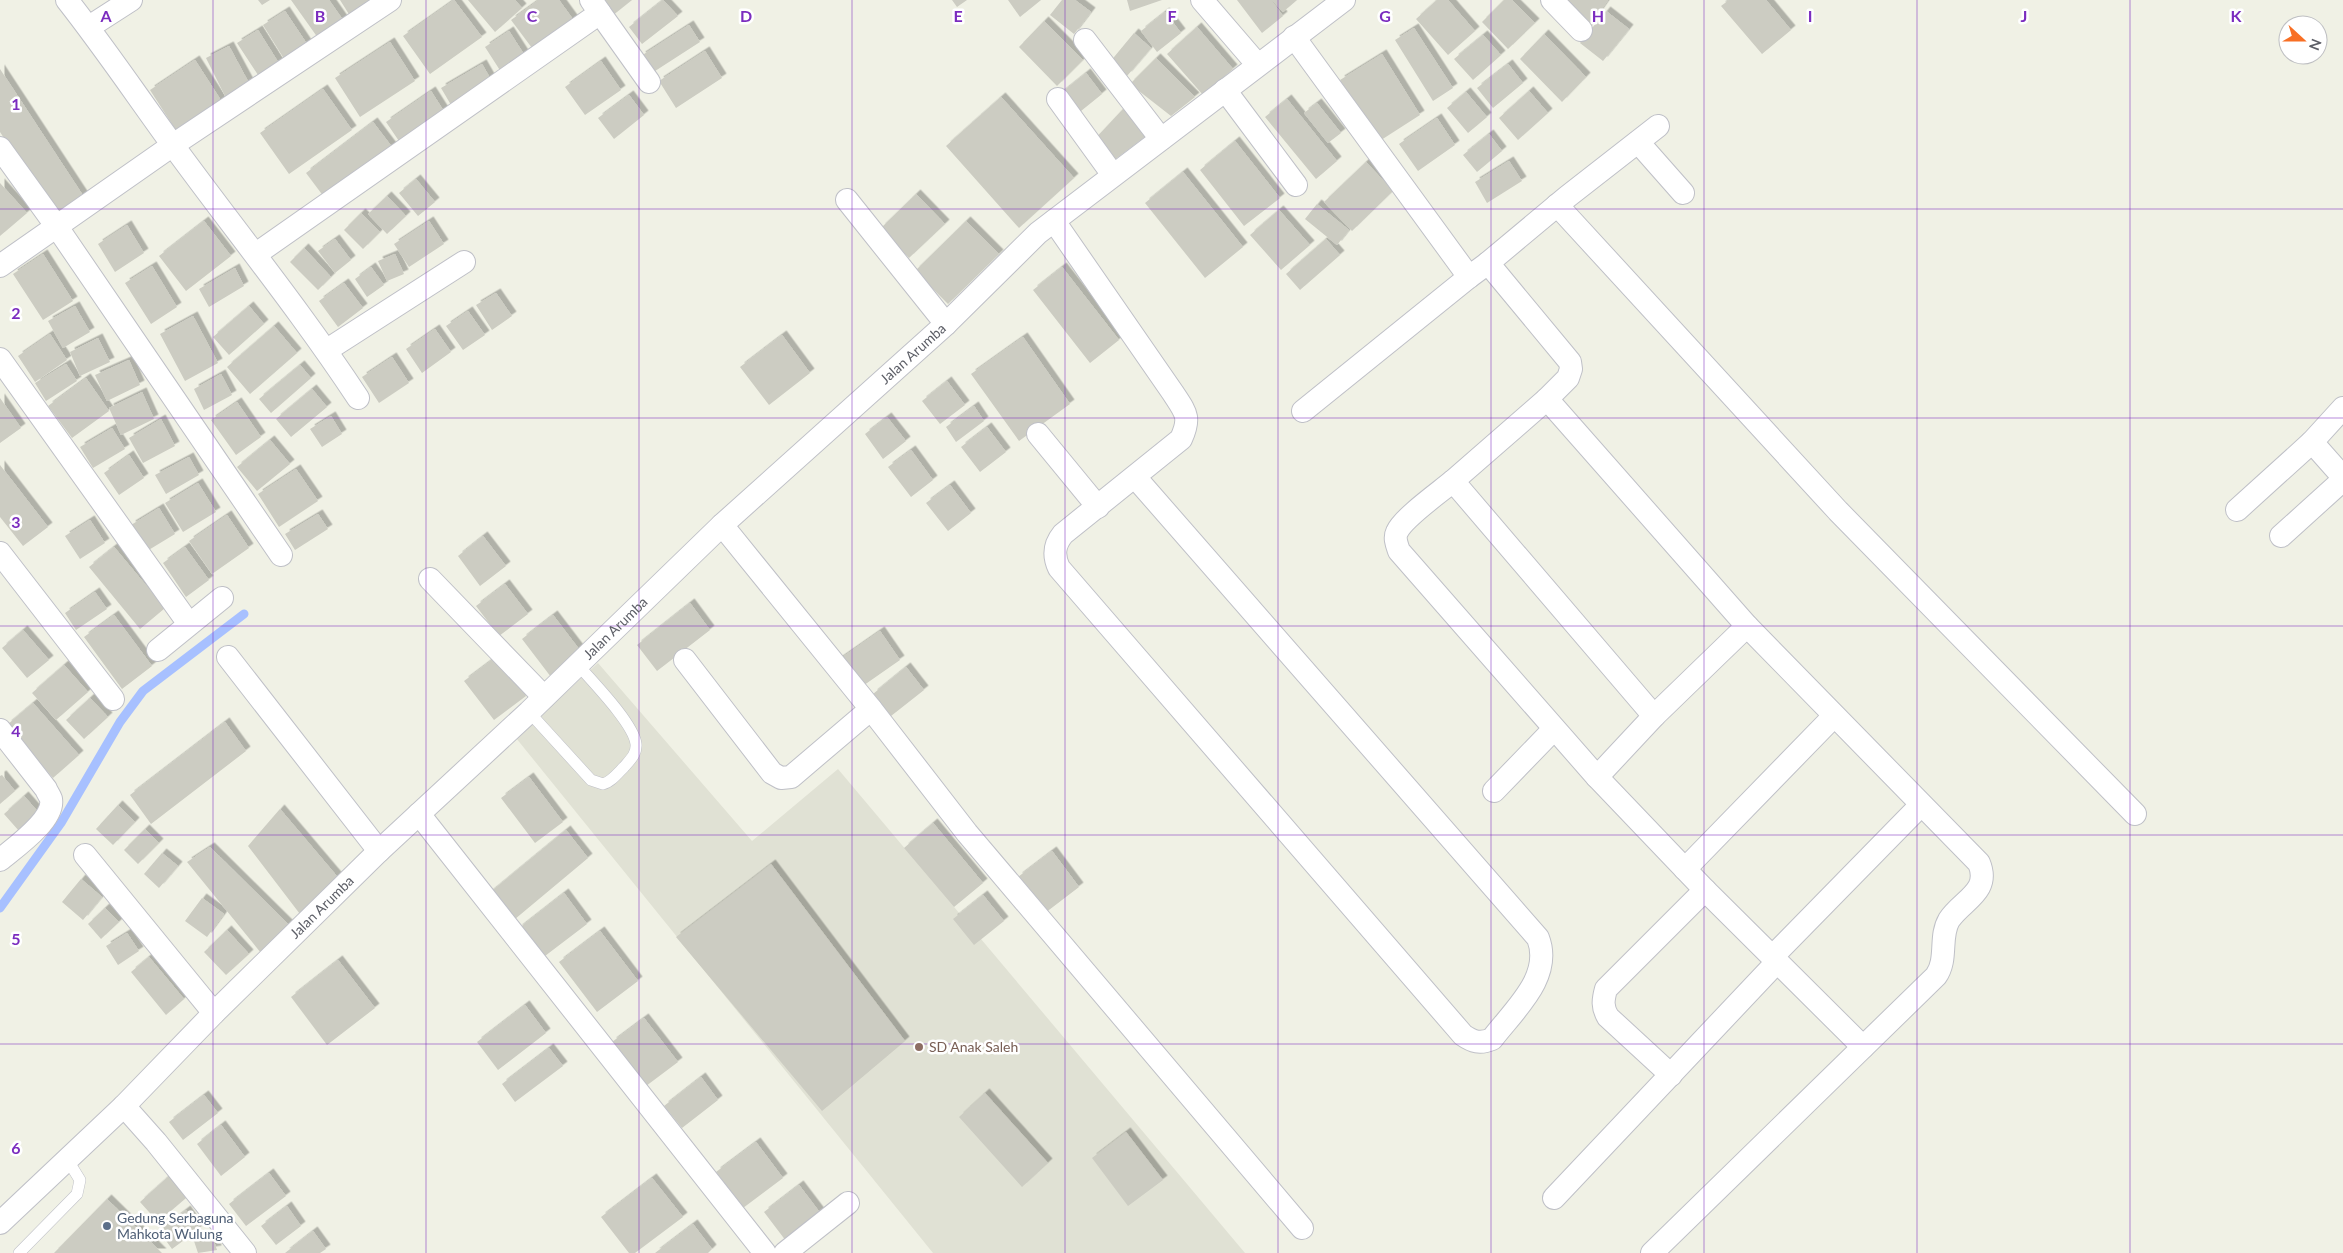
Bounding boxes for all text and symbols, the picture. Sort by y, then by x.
text: A [99,6,112,25]
text: B [315,6,325,25]
text: C [527,6,538,25]
text: D [740,6,752,25]
text: E [953,6,963,25]
text: F [1167,6,1177,25]
text: G [1379,6,1391,25]
text: H [1592,6,1604,25]
text: I [1808,6,1812,25]
text: J [2021,6,2027,25]
text: K [2231,6,2243,25]
north arrow [2278,15,2328,65]
text: N [2306,37,2325,53]
text: 1 [11,94,21,113]
text: 2 [11,303,21,322]
street label: Jalan Arumba [876,319,949,387]
text: 3 [11,512,21,531]
street label: Jalan Arumba [580,593,651,663]
text: 4 [11,721,21,740]
street label: Jalan Arumba [286,872,357,942]
text: 5 [11,929,21,948]
place label: SD Anak Saleh [929,1038,1018,1055]
marker: SD Anak Saleh [913,1041,925,1053]
text: 6 [11,1138,21,1157]
place label: Gedung Serbaguna Mahkota Wulung [117,1209,234,1242]
marker: Gedung Serbaguna Mahkota Wulung [101,1220,113,1232]

